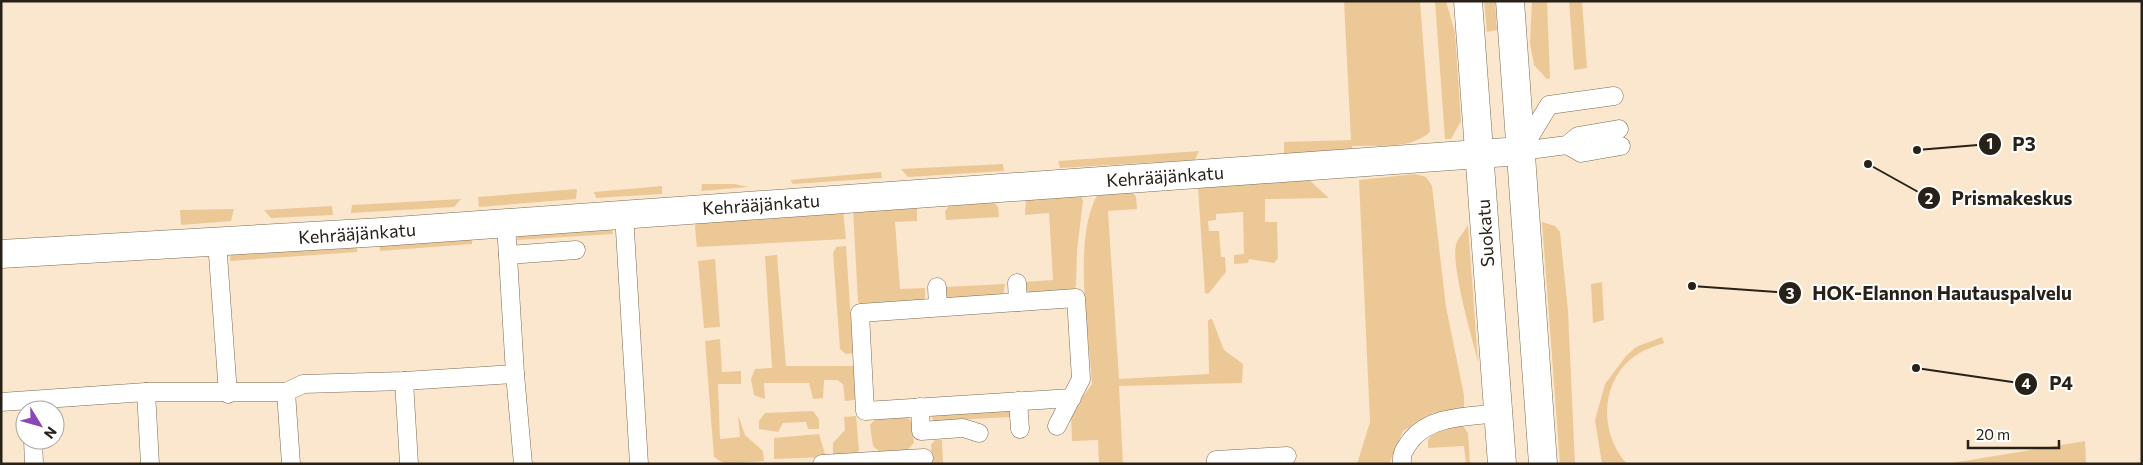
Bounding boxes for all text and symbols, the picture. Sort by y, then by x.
callout: P3 [1977,127,2046,161]
text: P3 [2012,132,2036,155]
text: 1 [1987,134,1993,152]
street label: Kehrääjänkatu [1105,161,1225,191]
callout: Prismakeskus [1917,181,2083,215]
text: Prismakeskus [1952,186,2073,209]
street label: Kehrääjänkatu [701,189,821,219]
text: 2 [1925,189,1933,207]
street label: Suokatu [1472,198,1498,268]
street label: Kehrääjänkatu [297,218,417,248]
callout: HOK-Elannon Hautauspalvelu [1778,276,2082,310]
text: HOK-Elannon Hautauspalvelu [1812,281,2072,304]
text: 3 [1786,284,1795,302]
callout: P4 [2014,367,2083,401]
text: P4 [2049,371,2073,394]
text: 4 [2021,374,2031,392]
north arrow [15,400,65,450]
scale bar [1968,418,2059,450]
text: N [41,424,61,442]
text: 20 m [1976,425,2010,443]

